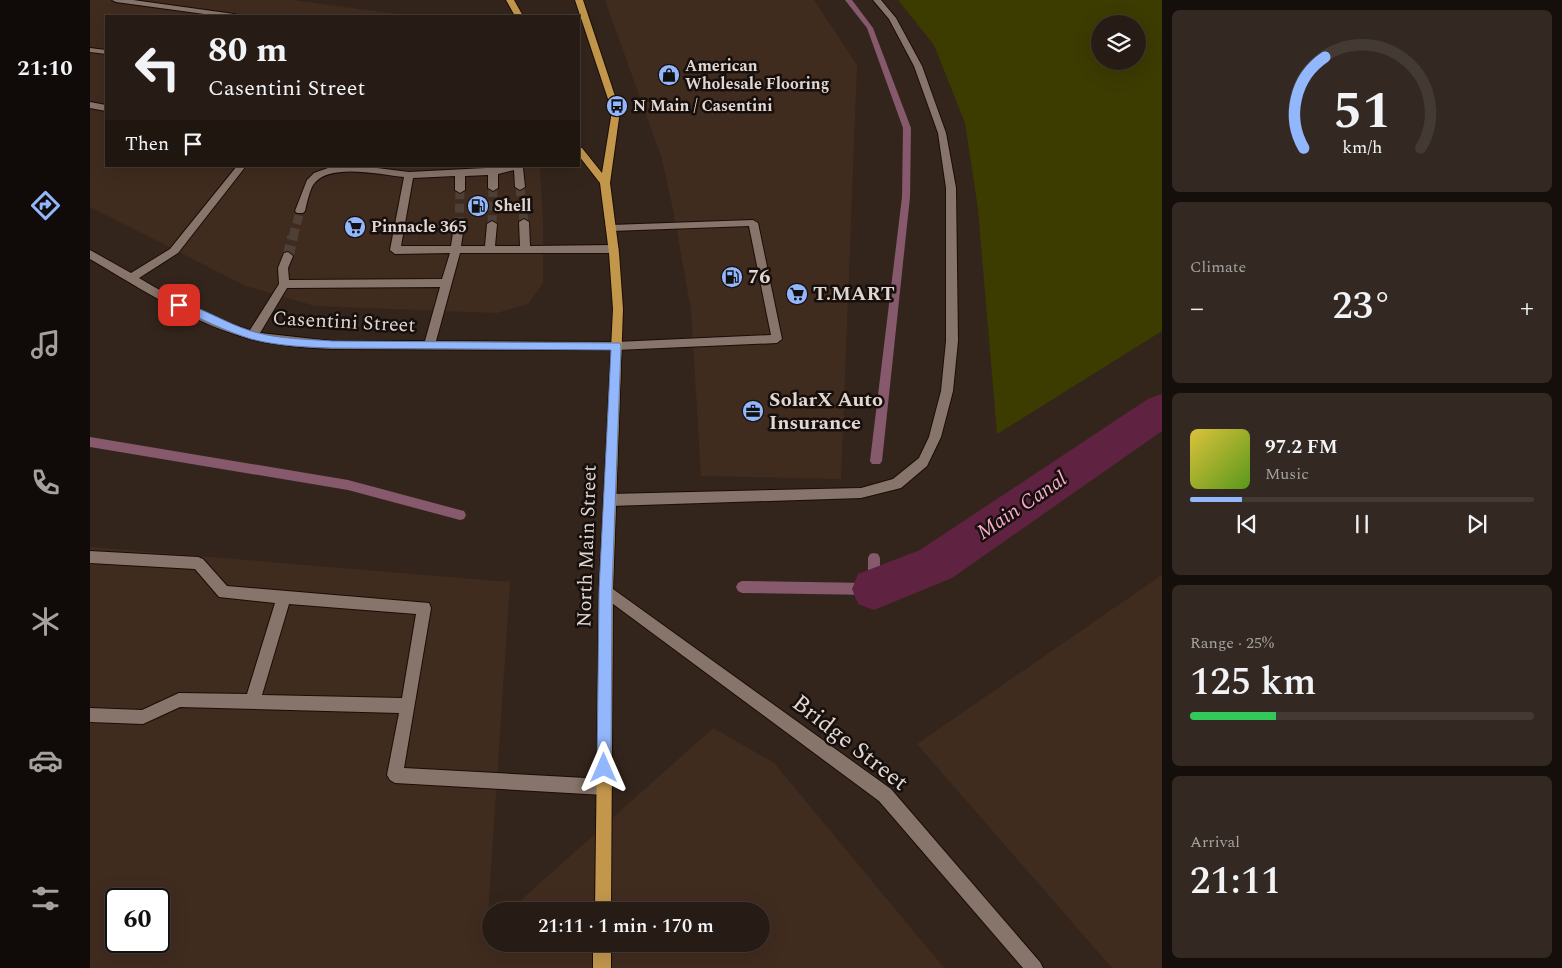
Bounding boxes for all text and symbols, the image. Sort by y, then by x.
map controls [1091,15,1146,70]
button: layers [1091,15,1146,70]
text: 80 m [208,24,288,77]
icon: left [125,35,190,100]
text: 21:10 [17,52,73,85]
place label: American Wholesale Flooring [685,54,829,96]
shop icon: American Wholesale Flooring [657,63,681,87]
text: Casentini Street [208,72,365,105]
text: 51 [1333,72,1391,151]
bus stop icon: N Main / Casentini [605,94,629,118]
place label: N Main / Casentini [633,94,773,118]
text: Then [125,130,169,159]
icon: arrive [179,130,207,158]
text: km/h [1342,134,1382,161]
icon: directions [28,188,63,223]
fuel station icon: Shell [466,194,490,218]
place label: Shell [494,194,531,218]
supermarket icon: Pinnacle 365 [343,215,367,239]
place label: Pinnacle 365 [371,215,467,239]
text: Climate [1190,255,1246,279]
place label: 76 [748,262,770,292]
fuel station icon: 76 [720,265,744,289]
text: 23° [1332,278,1392,336]
place label: T.MART [813,279,895,309]
supermarket icon: T.MART [785,282,809,306]
pin [158,284,200,326]
text: − [1190,287,1204,330]
text: + [1520,287,1534,330]
icon: arrive [165,291,193,319]
street label: Casentini Street [272,303,416,341]
icon: music [28,327,63,362]
place label: SolarX Auto Insurance [769,385,883,438]
office icon: SolarX Auto Insurance [741,399,765,423]
text: 97.2 FM [1265,433,1338,462]
text: Music [1265,462,1309,486]
water label: Main Canal [970,463,1074,548]
street label: North Main Street [569,464,605,628]
icon: phone [28,465,63,500]
icon: previous [1233,510,1261,538]
icon: pause [1348,510,1376,538]
icon: next [1463,510,1491,538]
icon: climate [28,604,63,639]
text: Range · 25% [1190,631,1274,655]
text: 125 km [1190,654,1316,712]
street label: Bridge Street [784,686,916,800]
position arrow [577,741,629,793]
icon: car [28,743,63,778]
text: Arrival [1190,830,1240,854]
text: 21:11 [1190,853,1281,911]
icon: filters [28,881,63,916]
speed limit sign: 60 [105,888,170,953]
text: 21:11 · 1 min · 170 m [538,912,714,941]

